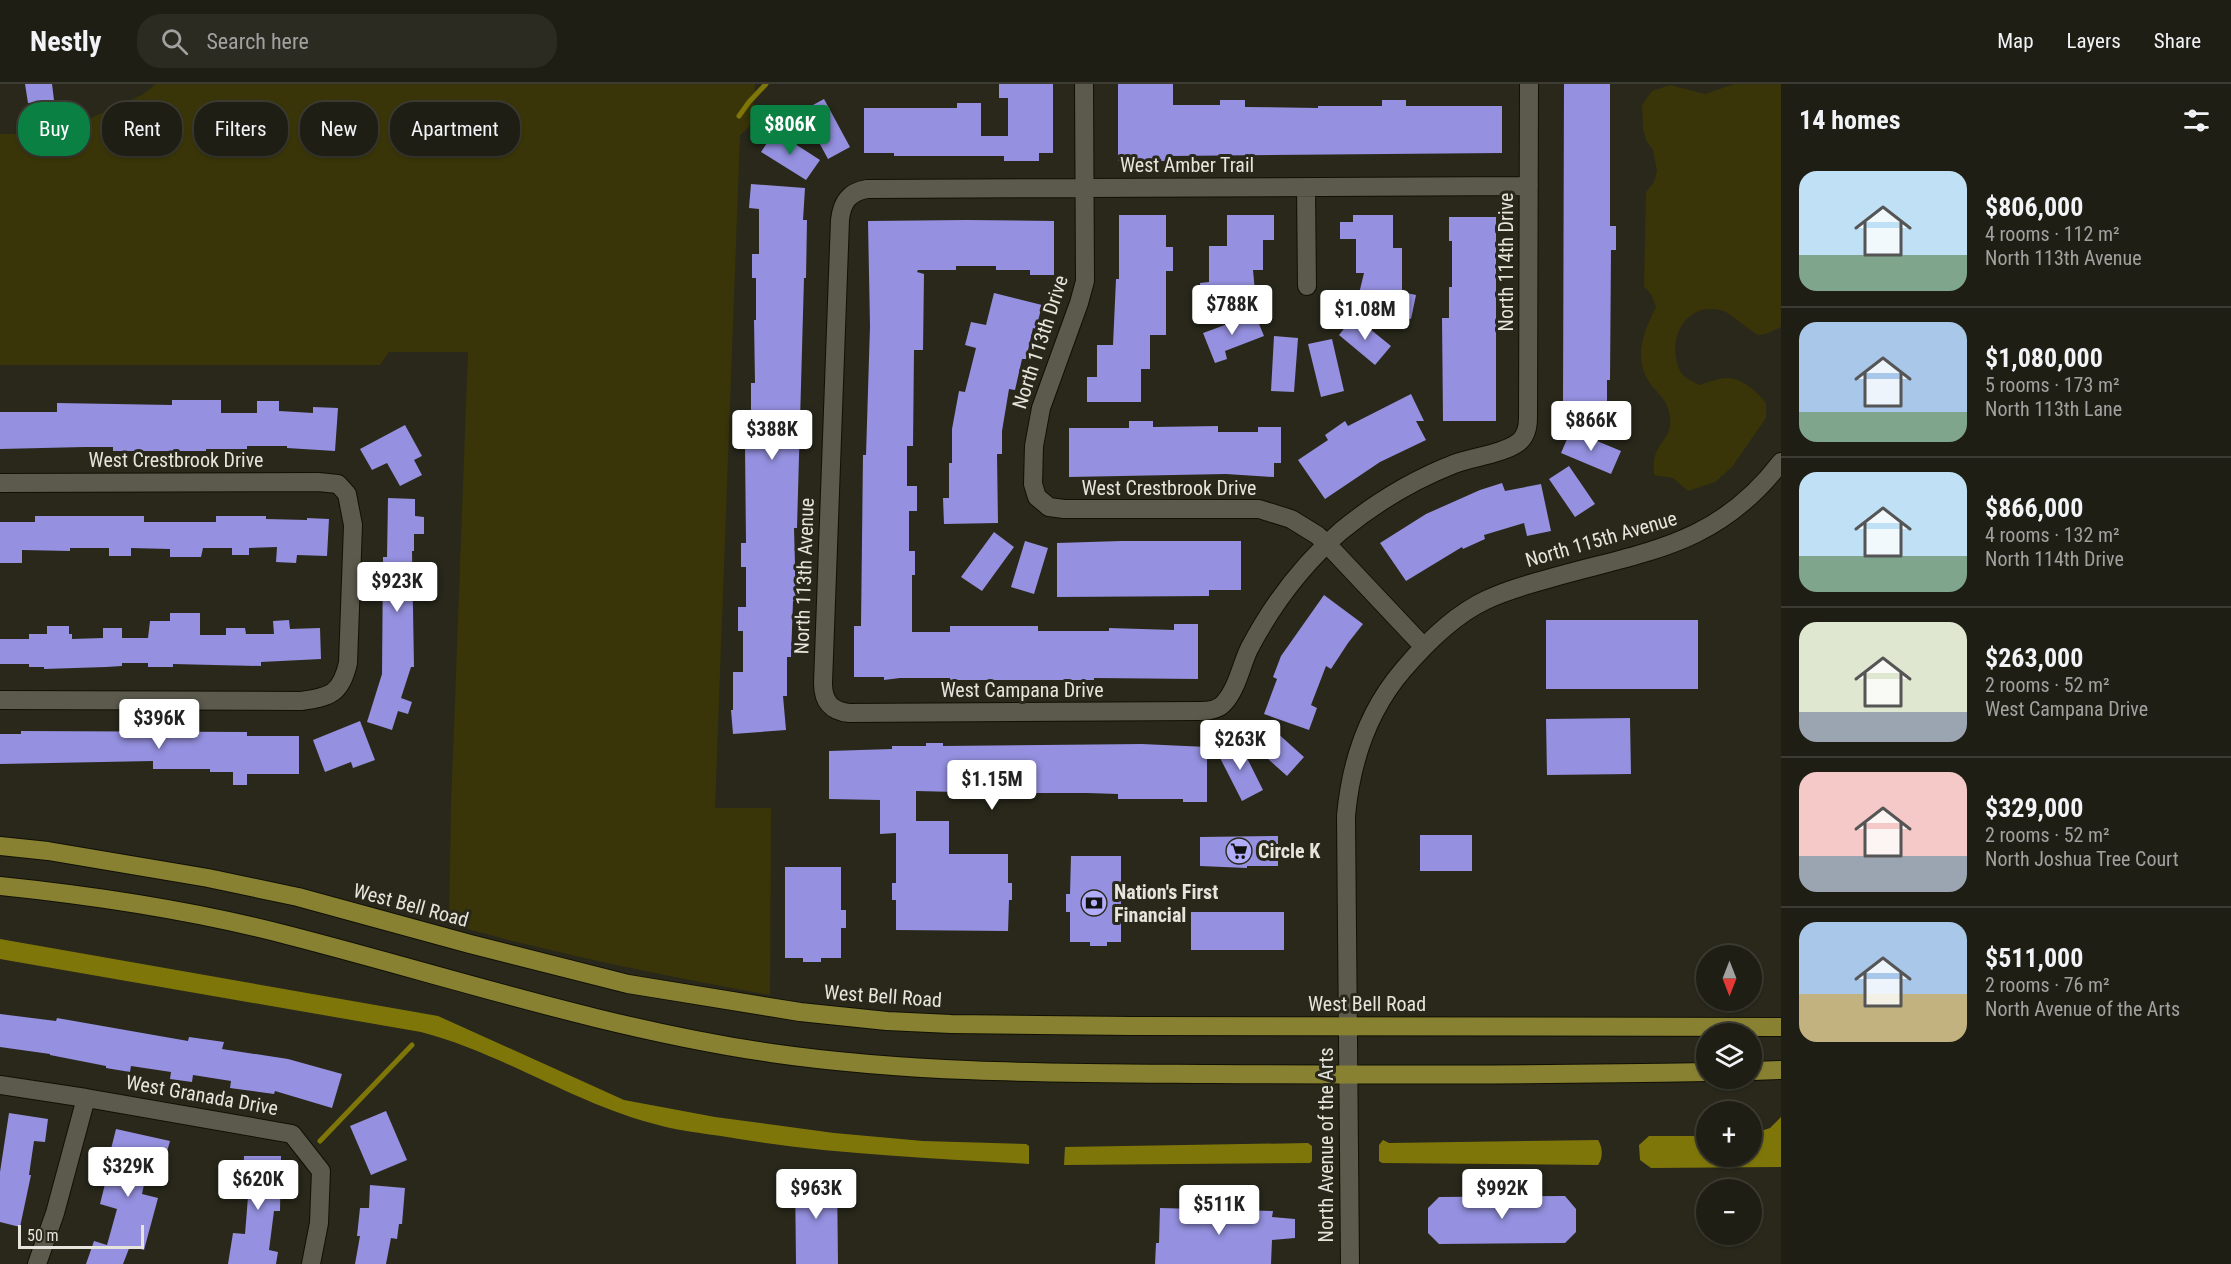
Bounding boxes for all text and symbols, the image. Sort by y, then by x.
search box [137,14,557,68]
text: Nestly [30,25,101,58]
icon: search [158,25,191,58]
text: Search here [206,29,309,54]
text: Map [1997,29,2034,53]
text: Layers [2067,29,2121,53]
text: Share [2154,29,2201,53]
chip: Buy [18,102,90,156]
chip: Rent [102,102,182,156]
chip: Filters [194,102,288,156]
chip: New [300,102,378,156]
chip: Apartment [390,102,520,156]
icon: filters [2180,104,2213,137]
pin: $806K [748,105,832,156]
text: 14 homes [1799,105,1901,135]
text: $806K [764,112,816,136]
street label: West Amber Trail [1120,153,1254,177]
text: $806,000 [1985,192,2083,222]
street label: North 114th Drive [1494,193,1518,331]
icon: home [1847,195,1919,267]
text: 4 rooms · 112 m² [1985,222,2120,246]
text: North 113th Avenue [1985,246,2142,270]
street label: North 113th Drive [1007,272,1073,412]
pin: $788K [1190,285,1274,336]
pin: $1.08M [1316,290,1414,341]
text: $788K [1206,292,1258,316]
text: $1.08M [1334,297,1396,321]
text: $1,080,000 [1985,343,2103,373]
icon: home [1847,346,1919,418]
text: 5 rooms · 173 m² [1985,373,2120,397]
text: North 113th Lane [1985,397,2122,421]
pin: $866K [1549,401,1633,452]
text: $866K [1565,408,1617,432]
pin: $388K [730,410,814,461]
text: $388K [746,417,798,441]
street label: West Crestbrook Drive [89,448,263,472]
street label: West Crestbrook Drive [1082,476,1256,500]
text: $866,000 [1985,493,2083,523]
icon: home [1847,496,1919,568]
street label: North 113th Avenue [789,497,819,655]
street label: North 115th Avenue [1522,506,1680,572]
text: 4 rooms · 132 m² [1985,523,2120,547]
text: North 114th Drive [1985,547,2124,571]
pin: $923K [355,562,439,613]
text: $923K [371,569,423,593]
text: $263,000 [1985,643,2083,673]
icon: home [1847,646,1919,718]
text: 2 rooms · 52 m² [1985,673,2110,697]
street label: West Campana Drive [940,678,1104,702]
text: West Campana Drive [1985,697,2148,721]
pin: $396K [117,699,201,750]
text: $396K [133,706,185,730]
pin: $263K [1198,720,1282,771]
text: $263K [1214,727,1266,751]
pin: $1.15M [943,760,1041,811]
text: $1.15M [961,767,1023,791]
text: $329,000 [1985,793,2083,823]
icon: home [1847,796,1919,868]
text: 2 rooms · 52 m² [1985,823,2110,847]
supermarket icon: Circle K [1224,836,1254,866]
place label: Circle K [1258,839,1321,863]
text: North Joshua Tree Court [1985,847,2179,871]
street label: West Bell Road [351,878,471,932]
place label: Nation's First Financial [1114,880,1218,927]
bank icon: Nation's First Financial [1079,888,1109,918]
text: $511,000 [1985,943,2083,973]
north arrow [1696,945,1762,1011]
map controls [1696,945,1762,1245]
icon: home [1847,946,1919,1018]
text: 2 rooms · 76 m² [1985,973,2110,997]
street label: West Bell Road [823,980,943,1012]
street label: West Bell Road [1308,992,1426,1016]
text: North Avenue of the Arts [1985,997,2180,1021]
button: layers [1696,1023,1762,1089]
street label: North Avenue of the Arts [1314,1048,1338,1243]
street label: West Granada Drive [124,1070,280,1120]
button: + [1696,1101,1762,1167]
pin: $329K [86,1147,170,1198]
text: $329K [102,1154,154,1178]
pin: $620K [216,1160,300,1211]
text: $620K [232,1167,284,1191]
pin: $963K [774,1169,858,1220]
pin: $992K [1460,1169,1544,1220]
text: $963K [790,1176,842,1200]
text: $992K [1476,1176,1528,1200]
button: − [1696,1179,1762,1245]
pin: $511K [1177,1185,1261,1236]
text: $511K [1193,1192,1245,1216]
scale bar [18,1222,144,1250]
text: 50 m [27,1226,59,1245]

